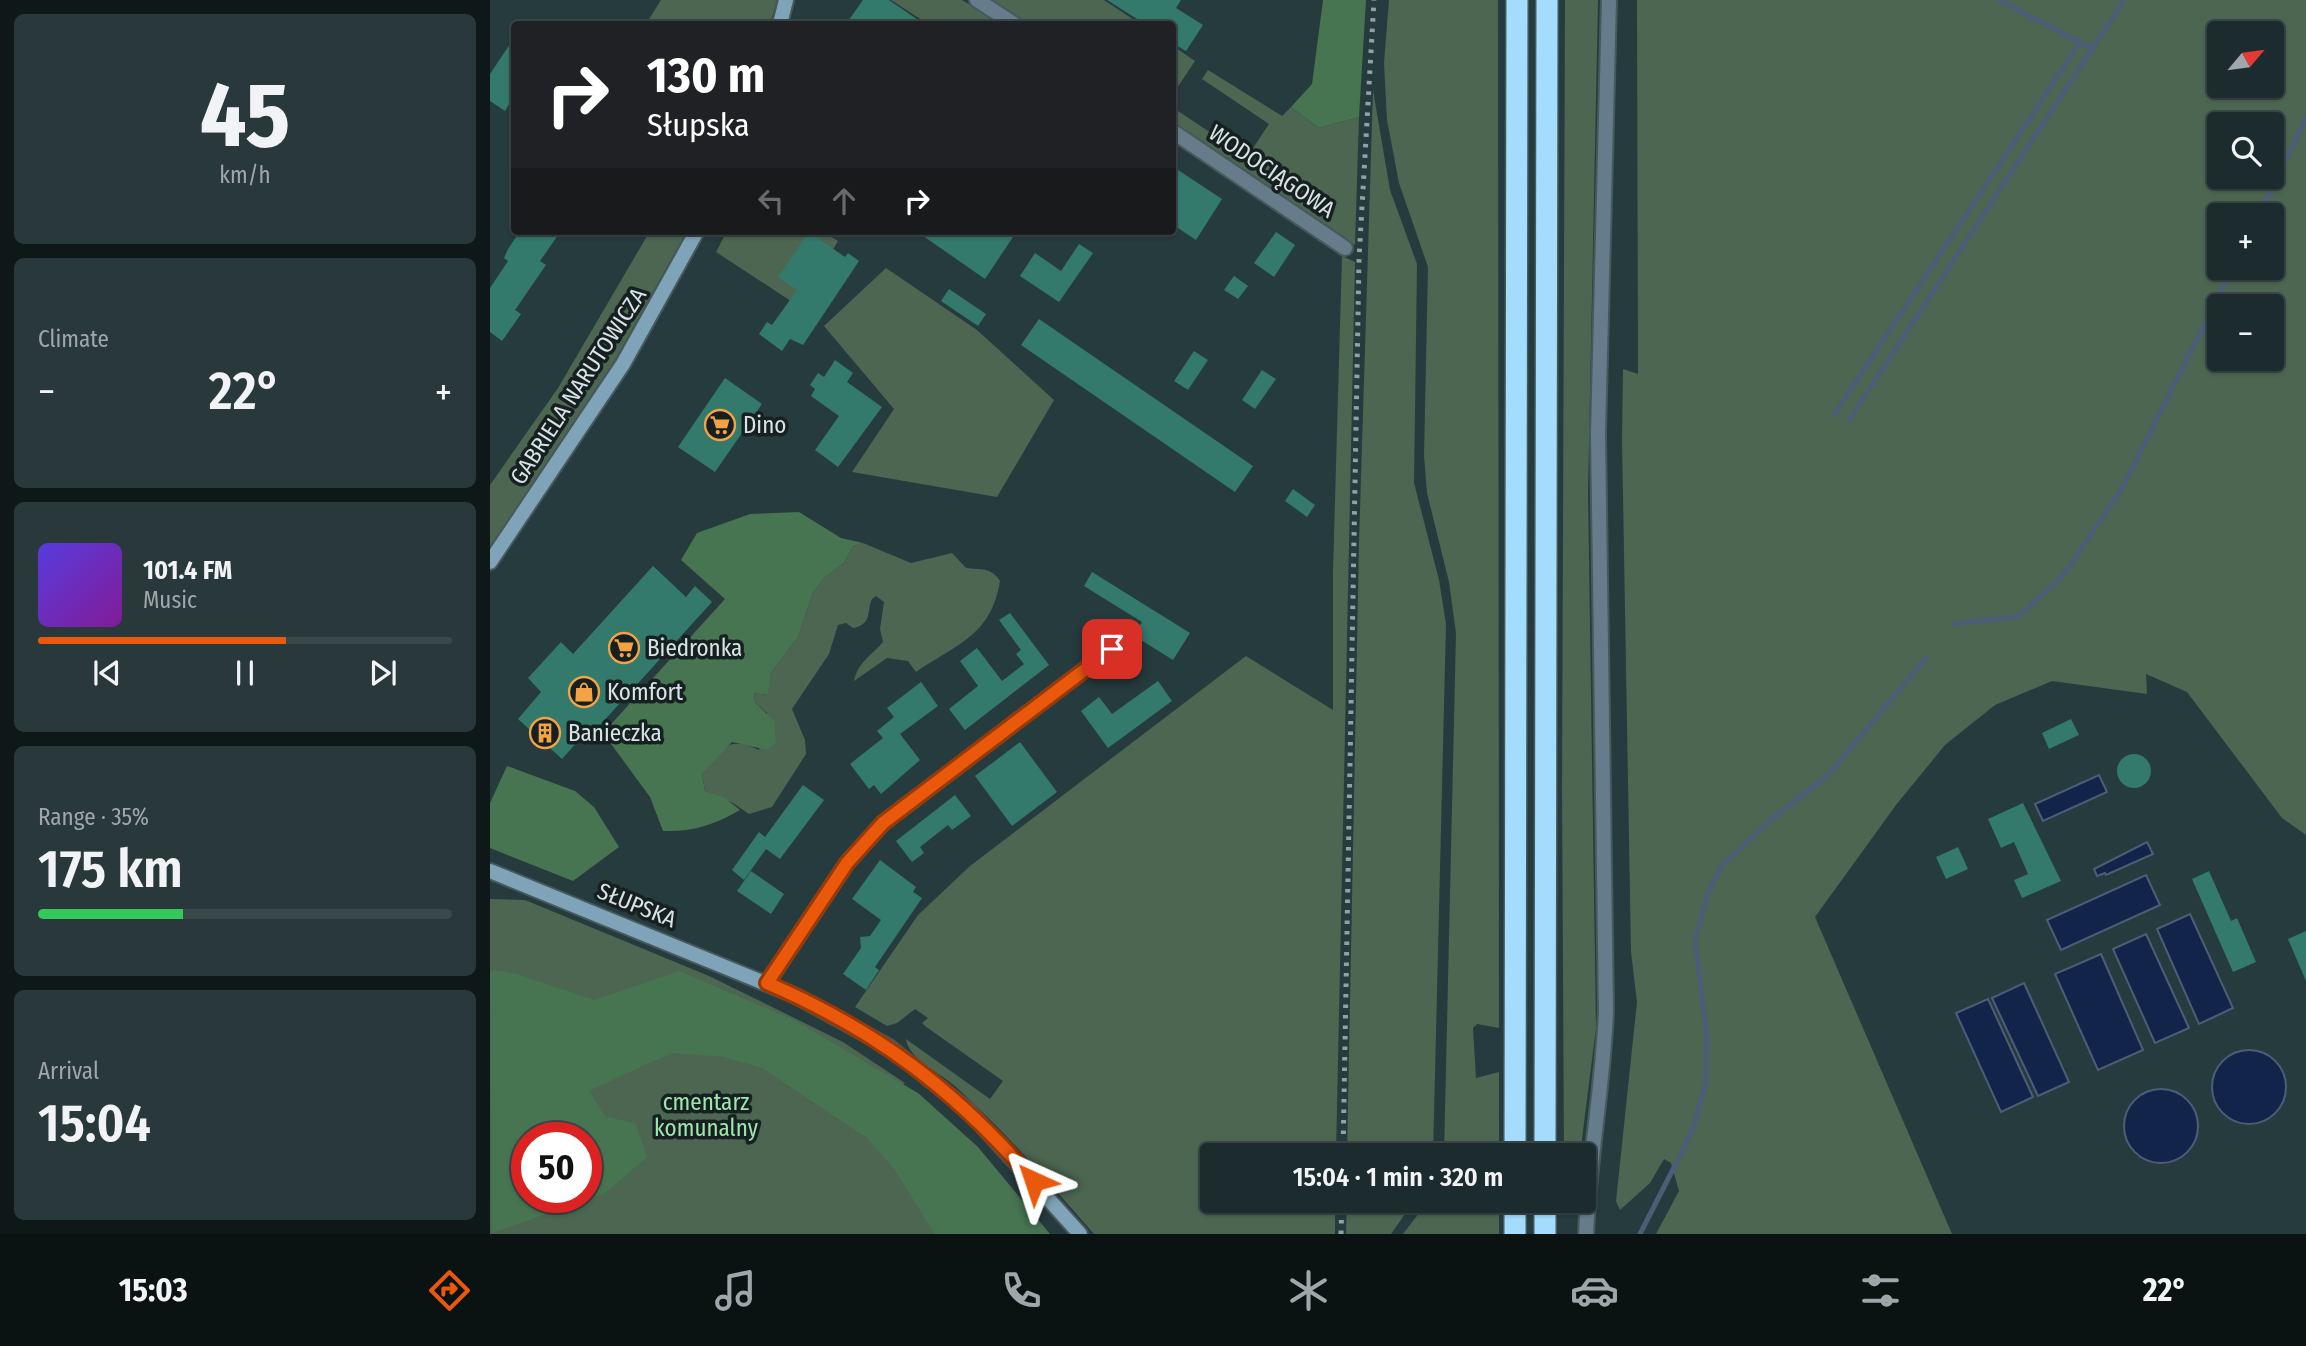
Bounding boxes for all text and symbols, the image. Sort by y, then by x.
north arrow [2207,21,2284,98]
map controls [2207,21,2284,371]
text: 130 m [647,46,765,105]
icon: right [532,49,623,140]
text: 45 [200,61,290,170]
text: Słupska [647,106,750,144]
button: search [2207,112,2284,189]
street label: WODOCIĄGOWA [1204,119,1340,223]
text: km/h [219,161,271,189]
icon: left [752,182,790,220]
icon: ahead [825,182,863,220]
icon: right [898,182,936,220]
button: + [2207,203,2284,280]
street label: GABRIELA NARUTOWICZA [504,282,652,490]
button: − [2207,294,2284,371]
text: Climate [38,325,109,353]
text: 22° [209,360,281,423]
text: − [38,369,55,415]
text: + [435,369,452,415]
supermarket icon: Dino [703,408,737,442]
place label: Dino [743,411,786,439]
text: 101.4 FM [143,555,232,586]
text: Music [143,586,197,614]
pin [1082,619,1142,679]
icon: arrive [1093,630,1131,668]
supermarket icon: Biedronka [607,631,641,665]
place label: Biedronka [647,634,742,662]
icon: previous [88,654,126,692]
icon: pause [226,654,264,692]
icon: next [364,654,402,692]
shop icon: Komfort [567,675,601,709]
place label: Komfort [607,678,684,706]
building icon: Banieczka [528,716,562,750]
place label: Banieczka [568,719,662,747]
text: Range · 35% [38,803,149,831]
text: 175 km [38,838,183,901]
street label: SŁUPSKA [594,877,680,933]
text: Arrival [38,1057,99,1085]
park label: cmentarz komunalny [654,1088,759,1142]
text: 15:04 [38,1092,151,1155]
speed limit sign: 50 [511,1122,602,1213]
position arrow [997,1144,1071,1218]
text: 15:04 · 1 min · 320 m [1293,1162,1503,1193]
icon: directions [425,1266,474,1315]
icon: music [711,1266,760,1315]
icon: phone [997,1266,1046,1315]
icon: climate [1284,1266,1333,1315]
icon: car [1570,1266,1619,1315]
icon: filters [1856,1266,1905,1315]
text: 15:03 [119,1271,188,1309]
text: 22° [2143,1271,2187,1309]

